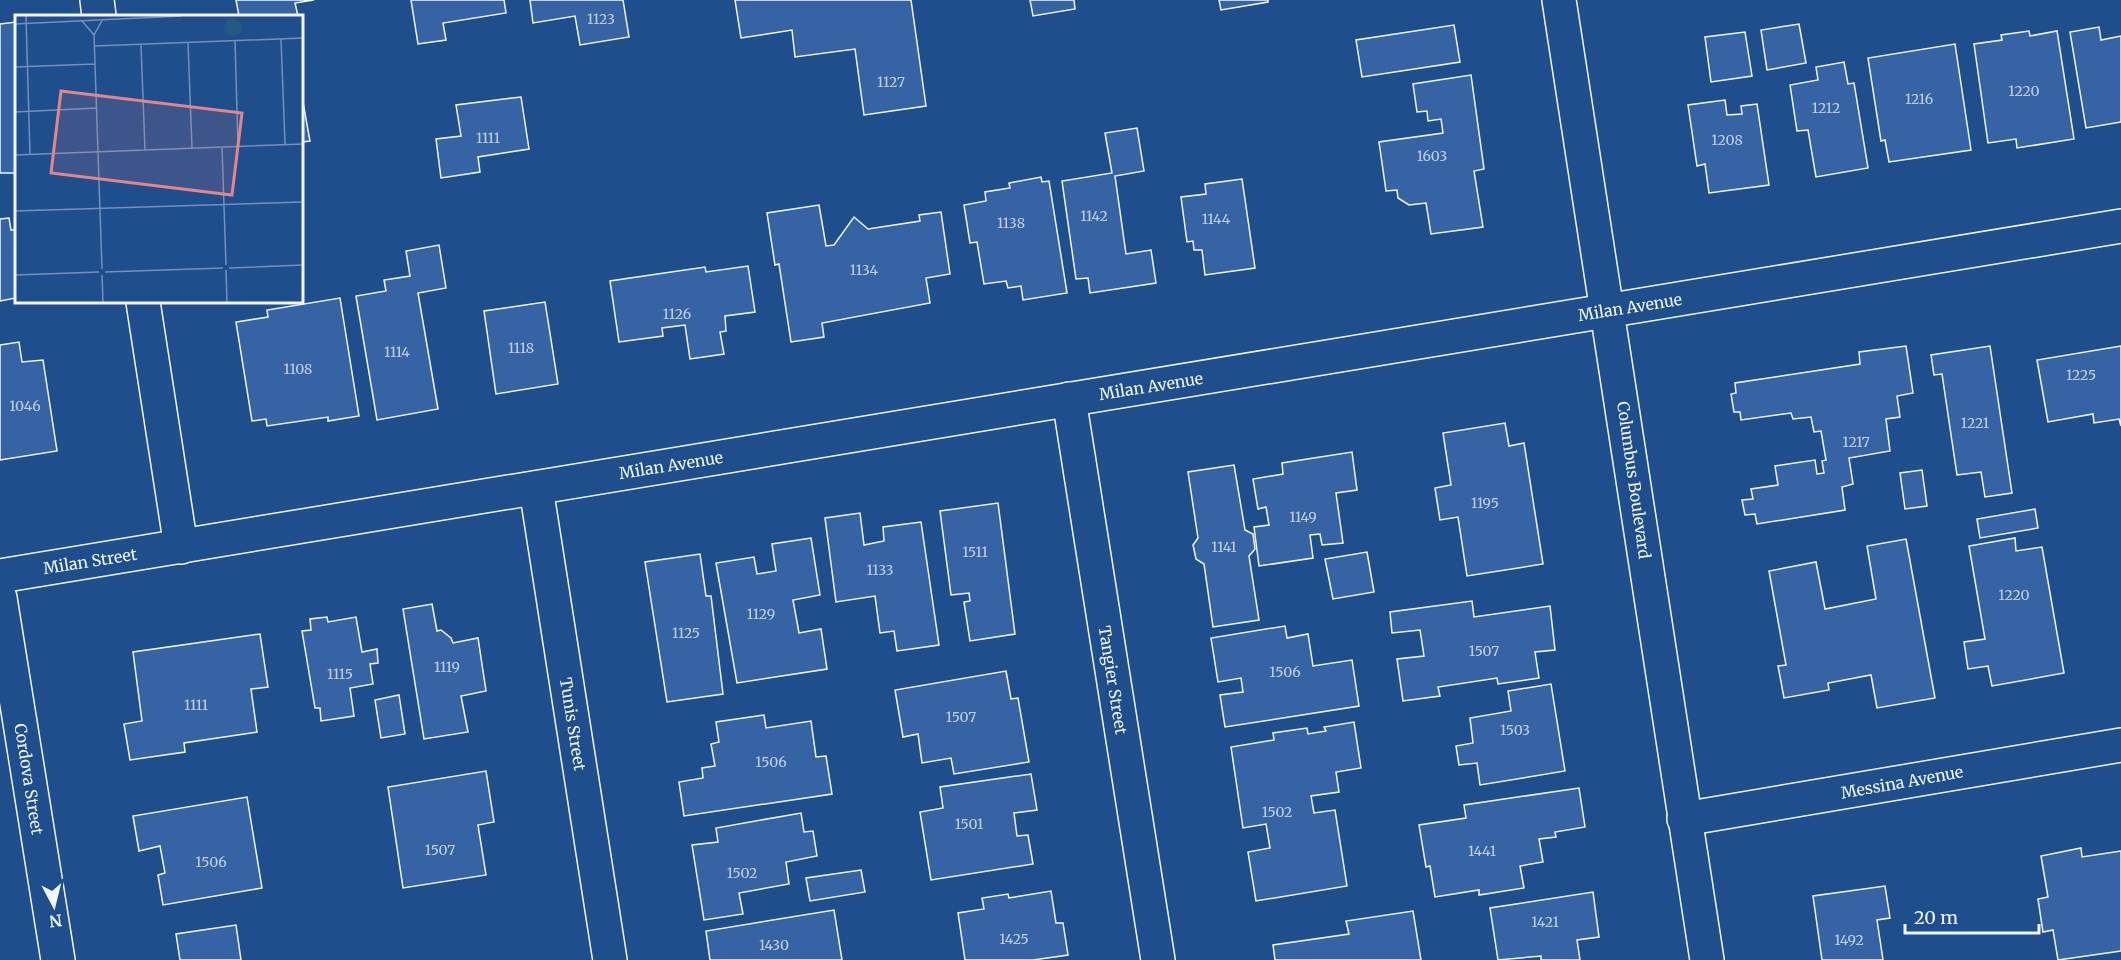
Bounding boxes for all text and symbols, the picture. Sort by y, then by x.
house number: 1123 [587,10,615,28]
inset map [15,15,303,303]
house number: 1127 [877,73,905,91]
house number: 1220 [2008,82,2040,100]
house number: 1216 [1905,90,1933,108]
house number: 1212 [1812,99,1840,117]
house number: 1111 [476,129,500,147]
house number: 1208 [1711,131,1743,149]
house number: 1603 [1417,147,1447,165]
house number: 1142 [1080,207,1108,225]
house number: 1144 [1202,210,1231,228]
house number: 1138 [997,214,1025,232]
house number: 1134 [850,261,879,279]
street label: Milan Avenue [1577,289,1683,325]
house number: 1126 [663,305,691,323]
house number: 1118 [508,339,534,357]
house number: 1114 [384,343,410,361]
house number: 1108 [284,360,312,378]
house number: 1225 [2066,366,2096,384]
street label: Milan Avenue [1098,368,1204,404]
house number: 1046 [9,397,41,415]
street label: Columbus Boulevard [1613,400,1655,560]
house number: 1221 [1961,414,1989,432]
house number: 1217 [1842,433,1870,451]
street label: Milan Avenue [618,447,724,483]
house number: 1195 [1471,494,1499,512]
house number: 1149 [1289,508,1317,526]
house number: 1141 [1211,538,1237,556]
house number: 1511 [962,543,988,561]
street label: Milan Street [42,544,139,578]
house number: 1133 [866,561,894,579]
house number: 1220 [1998,586,2030,604]
house number: 1129 [747,605,775,623]
house number: 1125 [672,624,700,642]
street label: Tangier Street [1095,624,1132,737]
house number: 1507 [1469,642,1499,660]
house number: 1119 [434,658,460,676]
house number: 1506 [1269,663,1301,681]
house number: 1115 [327,665,353,683]
street label: Tunis Street [556,676,590,773]
house number: 1111 [184,696,208,714]
house number: 1507 [946,708,976,726]
house number: 1503 [1500,721,1530,739]
street label: Cordova Street [10,722,48,837]
house number: 1506 [755,753,787,771]
street label: Messina Avenue [1839,761,1965,803]
house number: 1502 [1262,803,1292,821]
house number: 1501 [955,815,983,833]
house number: 1507 [425,841,455,859]
house number: 1441 [1468,842,1496,860]
house number: 1506 [195,853,227,871]
house number: 1502 [727,864,757,882]
north arrow [24,876,84,936]
scale bar [1905,897,2038,935]
text: 20 m [1914,906,1958,929]
text: N [48,910,63,932]
house number: 1421 [1531,913,1559,931]
house number: 1425 [999,930,1029,948]
house number: 1492 [1834,931,1864,949]
house number: 1430 [759,936,789,954]

